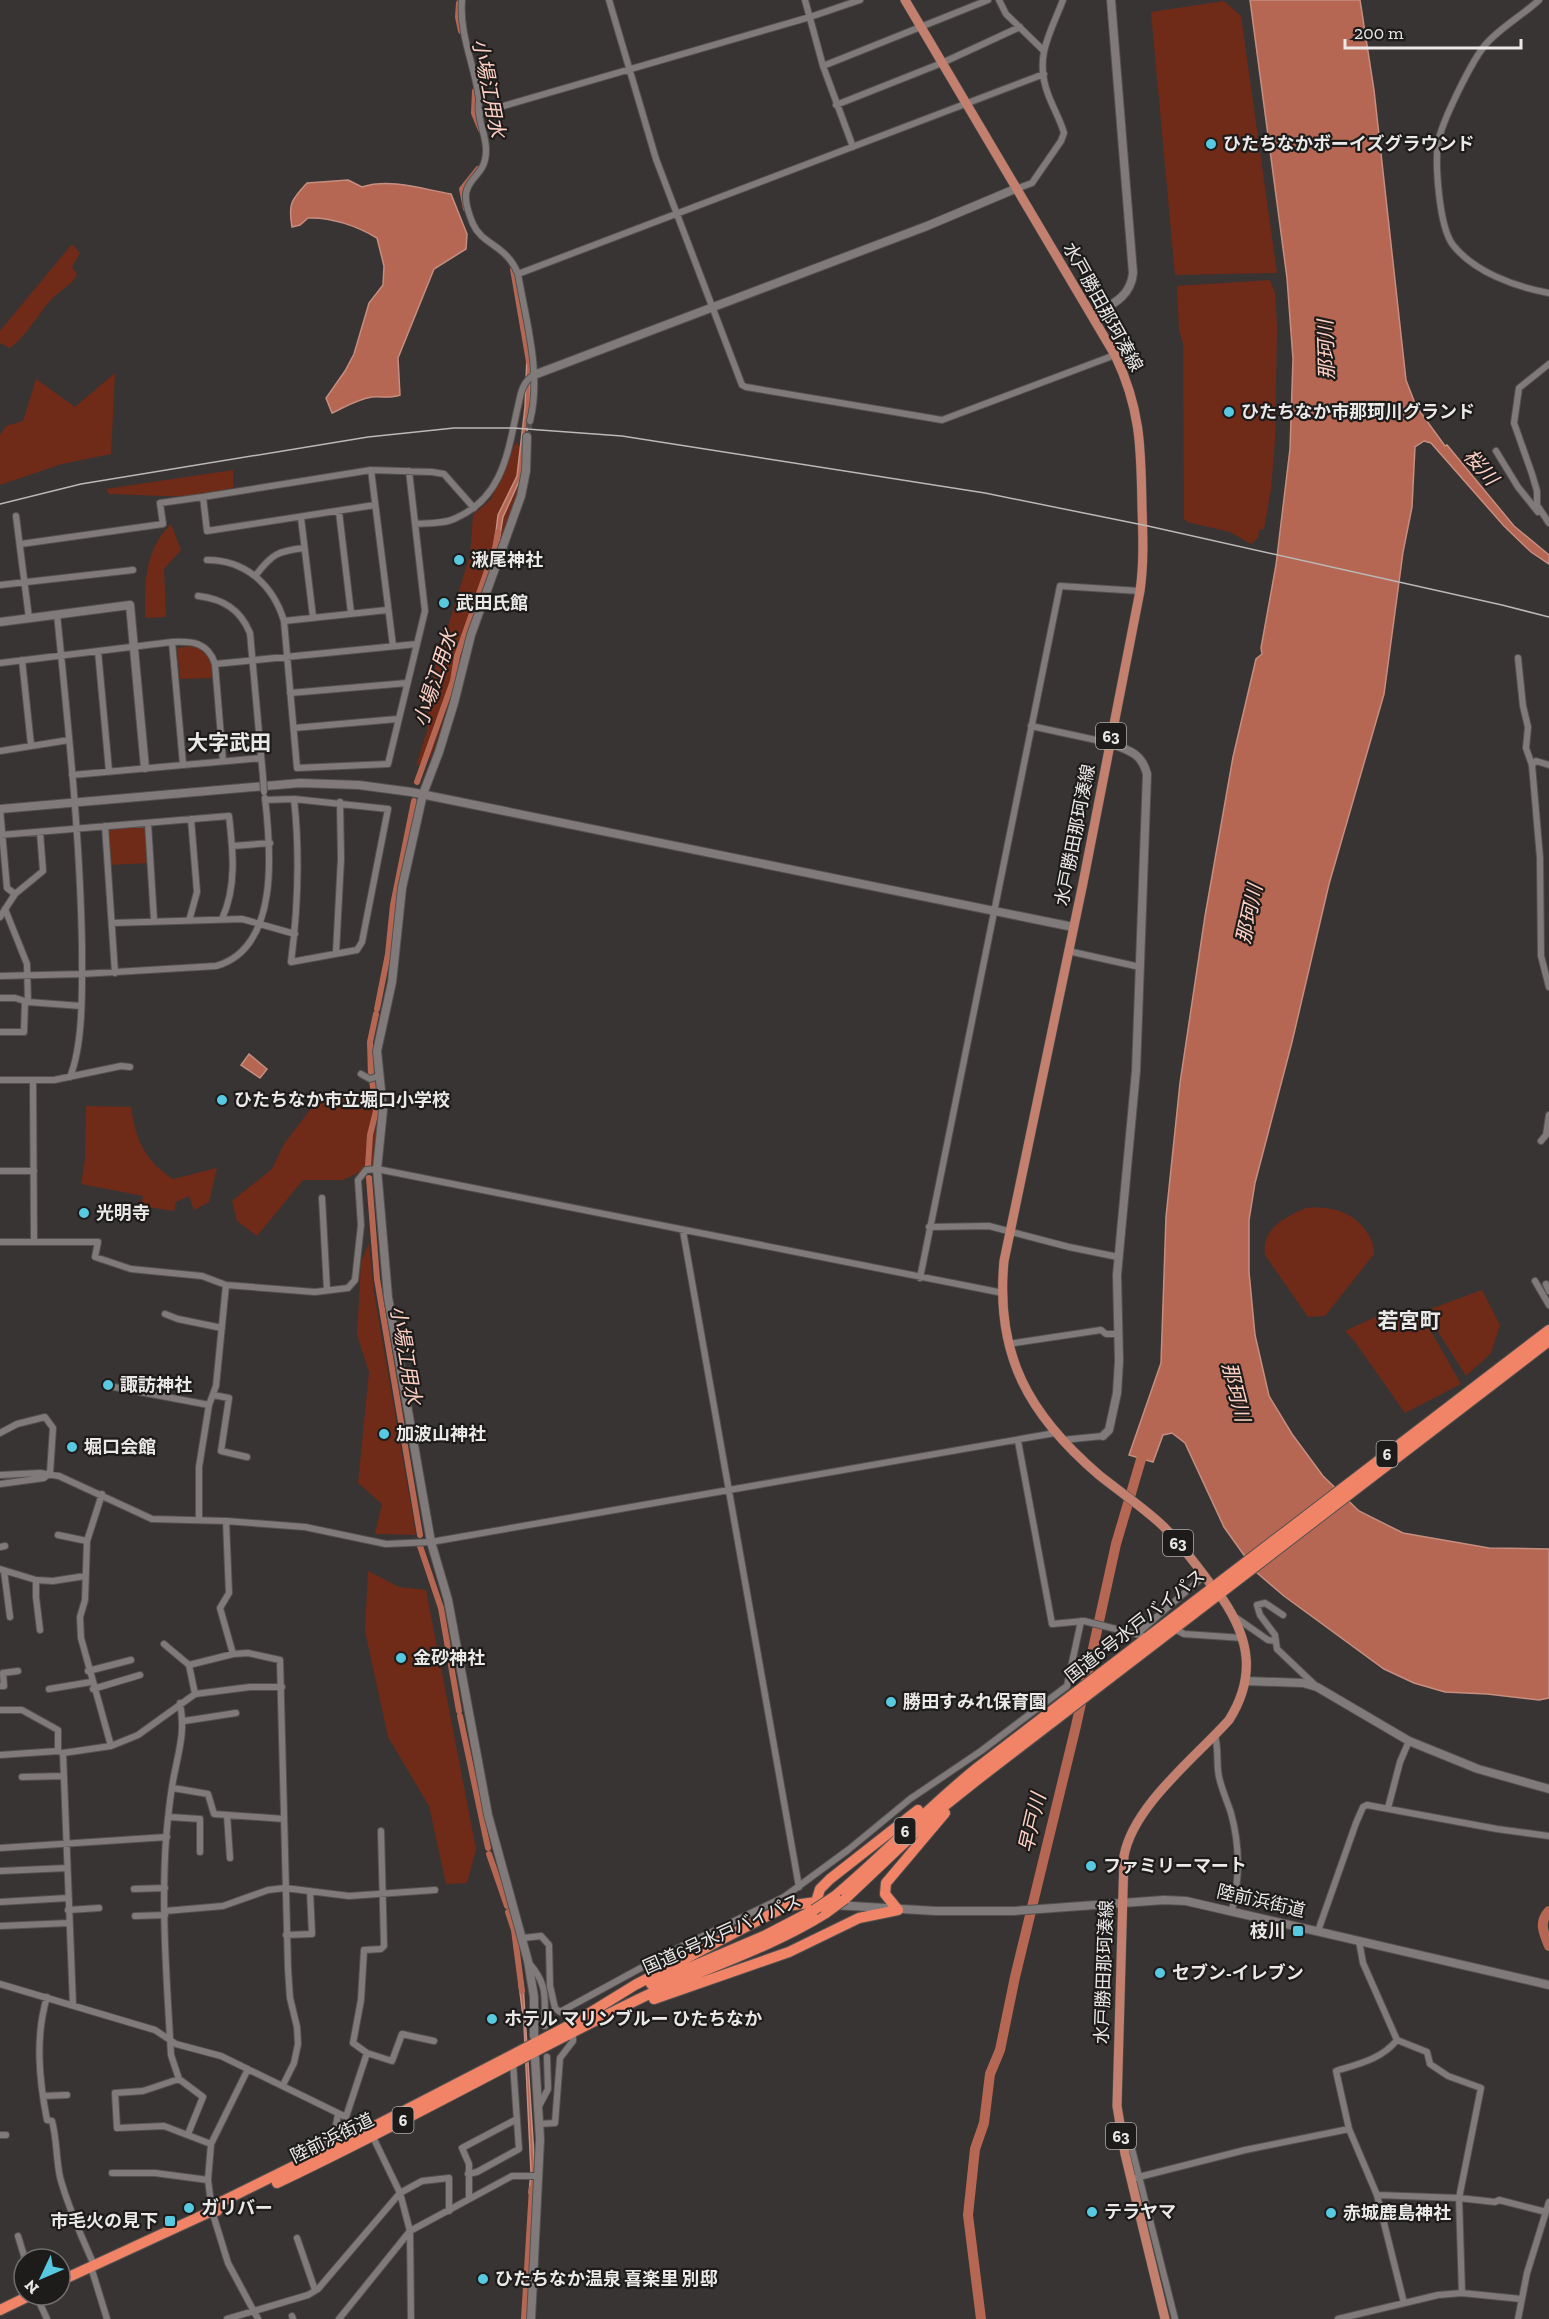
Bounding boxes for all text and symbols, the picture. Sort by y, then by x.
scale bar [1345,12,1520,50]
text: 200 m [1354,22,1404,44]
water label: 小場江用水 [468,37,511,141]
place label: ひたちなかボーイズグラウンド [1223,133,1474,155]
marker: ひたちなかボーイズグラウンド [1204,137,1218,151]
street label: 水戸勝田那珂湊線 [1058,239,1148,375]
water label: 那珂川 [1313,318,1339,380]
place label: ひたちなか市那珂川グランド [1241,401,1475,423]
marker: ひたちなか市那珂川グランド [1222,405,1236,419]
water label: 桜川 [1459,444,1504,491]
place label: 湫尾神社 [471,549,543,571]
marker: 湫尾神社 [452,553,466,567]
place label: 武田氏館 [456,592,528,614]
marker: 武田氏館 [437,596,451,610]
water label: 小場江用水 [408,625,462,729]
road number: 63 [1096,723,1126,749]
district label: 大字武田 [187,730,271,755]
street label: 水戸勝田那珂湊線 [1050,762,1100,908]
water label: 那珂川 [1231,880,1267,946]
place label: ひたちなか市立堀口小学校 [234,1089,450,1111]
marker: ひたちなか市立堀口小学校 [215,1093,229,1107]
place label: 光明寺 [96,1202,150,1224]
marker: 光明寺 [77,1206,91,1220]
water label: 小場江用水 [385,1304,427,1408]
district label: 若宮町 [1378,1308,1441,1333]
water label: 那珂川 [1217,1360,1255,1426]
place label: 諏訪神社 [120,1374,192,1396]
marker: 諏訪神社 [101,1378,115,1392]
place label: 加波山神社 [396,1423,486,1445]
marker: 加波山神社 [377,1427,391,1441]
place label: 堀口会館 [84,1436,156,1458]
marker: 堀口会館 [65,1440,79,1454]
road number: 6 [1376,1441,1398,1467]
road number: 63 [1163,1530,1193,1556]
street label: 国道6号水戸バイパス [1061,1565,1209,1687]
place label: 金砂神社 [413,1647,485,1669]
marker: 金砂神社 [394,1651,408,1665]
place label: 勝田すみれ保育園 [903,1691,1047,1713]
marker: 勝田すみれ保育園 [884,1695,898,1709]
water label: 早戸川 [1014,1789,1051,1855]
road number: 6 [894,1818,916,1844]
place label: ファミリーマート [1103,1855,1247,1877]
marker: ファミリーマート [1084,1859,1098,1873]
street label: 陸前浜街道 [1215,1880,1307,1922]
street label: 国道6号水戸バイパス [639,1889,805,1979]
street label: 水戸勝田那珂湊線 [1090,1900,1118,2044]
place label: 枝川 [1250,1920,1286,1942]
marker: 枝川 [1291,1924,1305,1938]
place label: セブン-イレブン [1172,1962,1304,1984]
marker: セブン-イレブン [1153,1966,1167,1980]
place label: ホテル マリンブルー ひたちなか [504,2008,762,2030]
marker: ホテル マリンブルー ひたちなか [485,2012,499,2026]
road number: 6 [392,2107,414,2133]
street label: 陸前浜街道 [287,2108,377,2168]
road number: 63 [1106,2123,1136,2149]
place label: ガリバー [201,2197,273,2219]
marker: ガリバー [182,2201,196,2215]
place label: テラヤマ [1104,2201,1176,2223]
place label: 赤城鹿島神社 [1343,2202,1451,2224]
marker: テラヤマ [1085,2205,1099,2219]
marker: 赤城鹿島神社 [1324,2206,1338,2220]
place label: 市毛火の見下 [50,2210,158,2232]
marker: 市毛火の見下 [163,2214,177,2228]
north arrow [12,2247,72,2307]
place label: ひたちなか温泉 喜楽里 別邸 [495,2268,718,2290]
marker: ひたちなか温泉 喜楽里 別邸 [476,2272,490,2286]
text: N [21,2276,43,2298]

